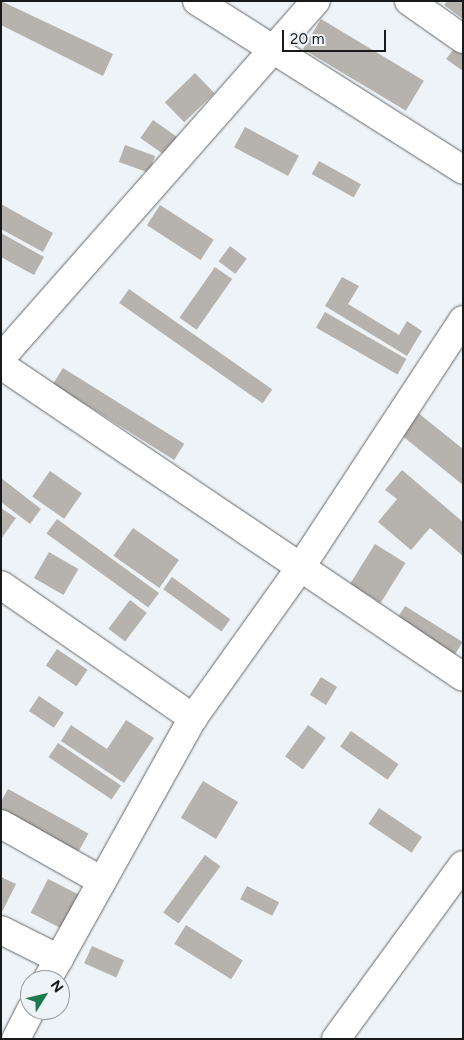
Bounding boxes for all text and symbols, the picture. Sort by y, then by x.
scale bar [284,20,388,52]
text: 20 m [290,30,324,48]
north arrow [20,970,70,1020]
text: N [47,977,67,996]

